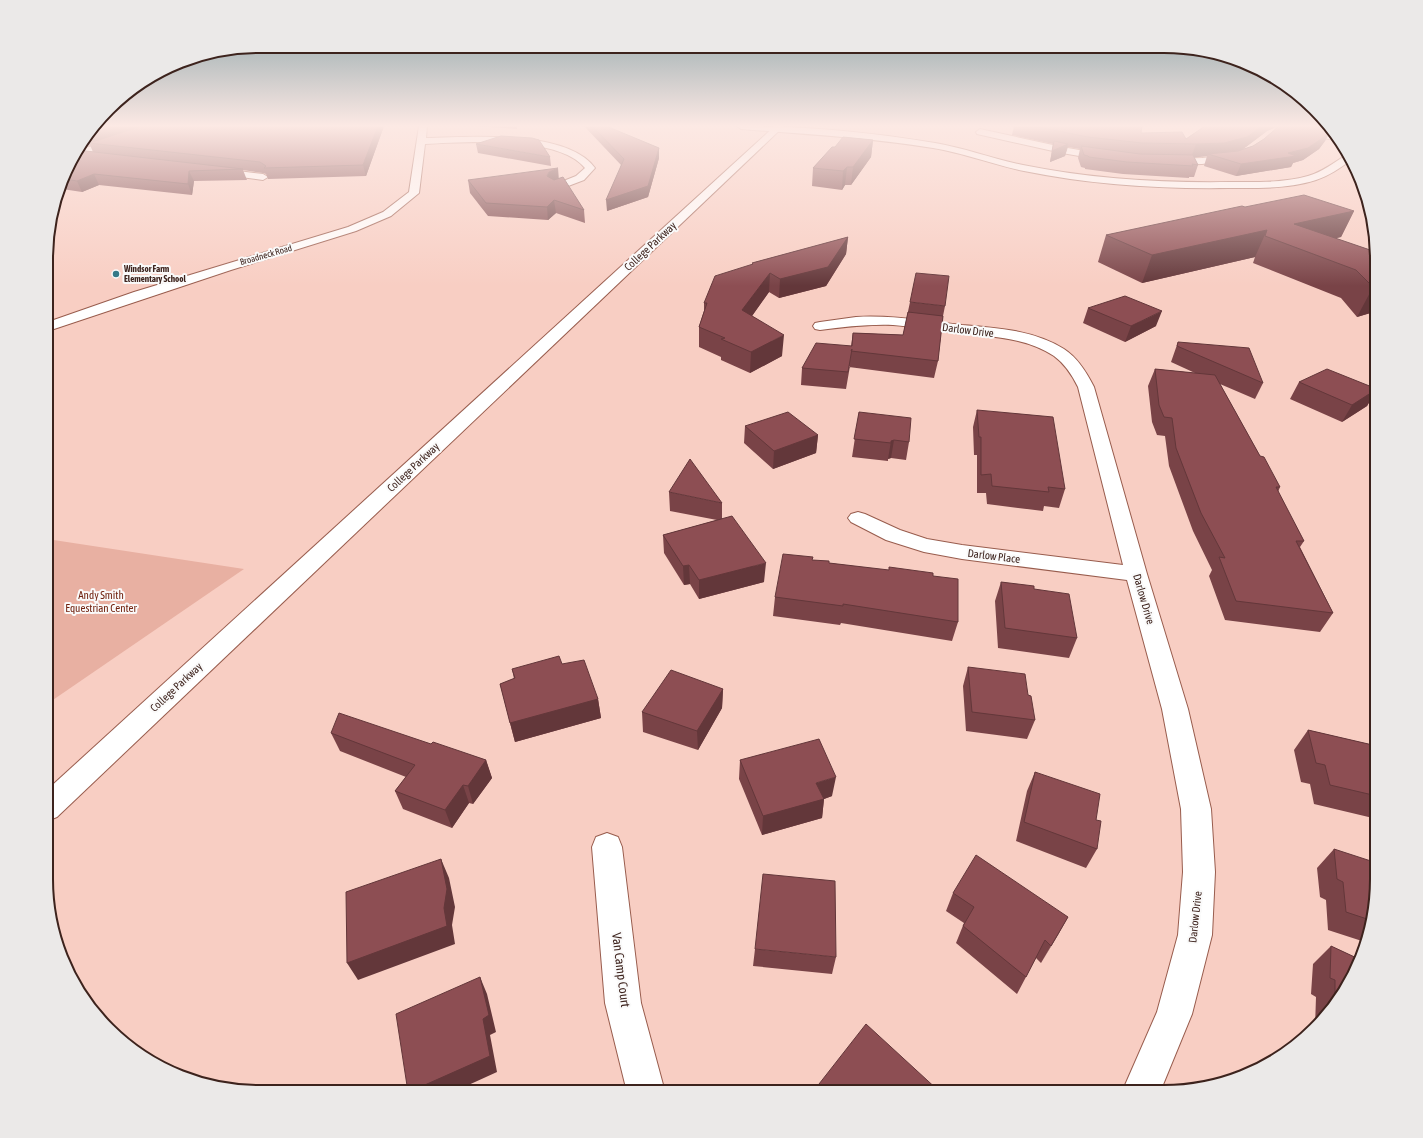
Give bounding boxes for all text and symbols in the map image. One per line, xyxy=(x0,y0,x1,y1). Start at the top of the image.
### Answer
street label: College Parkway xyxy=(622,219,679,273)
street label: Broadneck Road xyxy=(239,243,293,267)
place label: Windsor Farm Elementary School xyxy=(123,264,186,284)
marker: Windsor Farm Elementary School xyxy=(111,269,121,279)
street label: Darlow Drive xyxy=(942,321,994,339)
street label: College Parkway xyxy=(385,440,442,494)
street label: Darlow Place xyxy=(967,547,1021,565)
street label: Darlow Drive xyxy=(1131,572,1157,626)
park label: Andy Smith Equestrian Center xyxy=(65,589,138,614)
street label: College Parkway xyxy=(148,660,205,714)
street label: Darlow Drive xyxy=(1186,891,1204,943)
street label: Van Camp Court xyxy=(609,932,633,1008)

